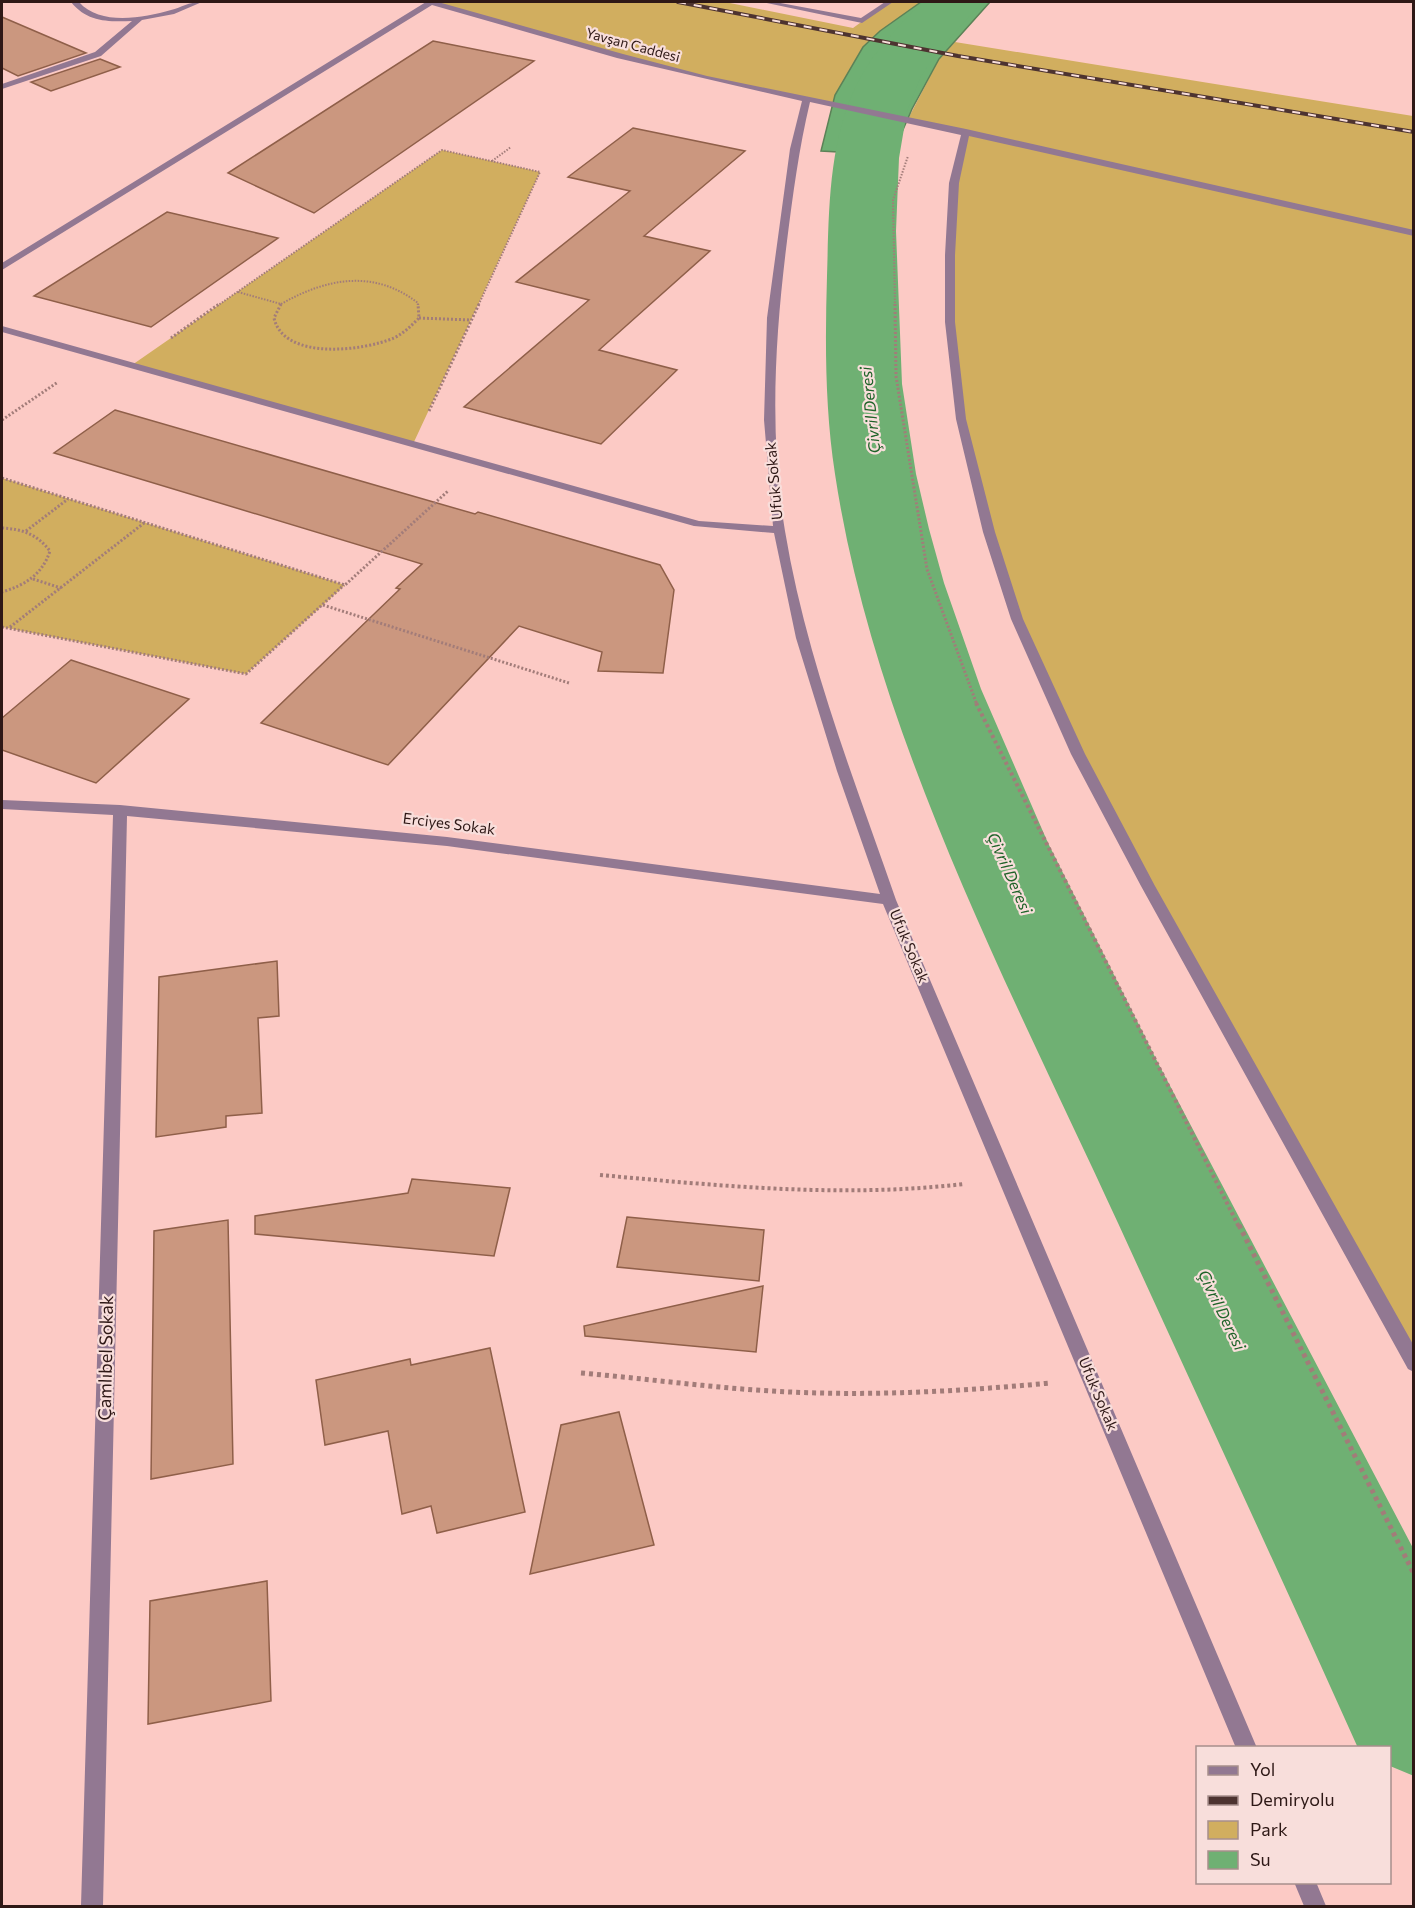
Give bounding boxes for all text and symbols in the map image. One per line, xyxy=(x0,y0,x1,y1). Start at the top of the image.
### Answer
street label: Yavşan Caddesi xyxy=(584,24,682,65)
water label: Çivril Deresi xyxy=(855,365,884,454)
street label: Ufuk Sokak xyxy=(761,441,785,521)
street label: Erciyes Sokak xyxy=(402,808,496,838)
water label: Çivril Deresi xyxy=(984,829,1037,917)
street label: Ufuk Sokak xyxy=(886,906,933,985)
water label: Çivril Deresi xyxy=(1195,1266,1250,1354)
street label: Çamlıbel Sokak xyxy=(93,1295,117,1421)
street label: Ufuk Sokak xyxy=(1075,1354,1122,1433)
legend xyxy=(1196,1746,1391,1884)
text: Yol xyxy=(1250,1758,1275,1780)
text: Demiryolu xyxy=(1250,1788,1335,1810)
text: Park xyxy=(1250,1818,1288,1840)
text: Su xyxy=(1250,1848,1271,1870)

